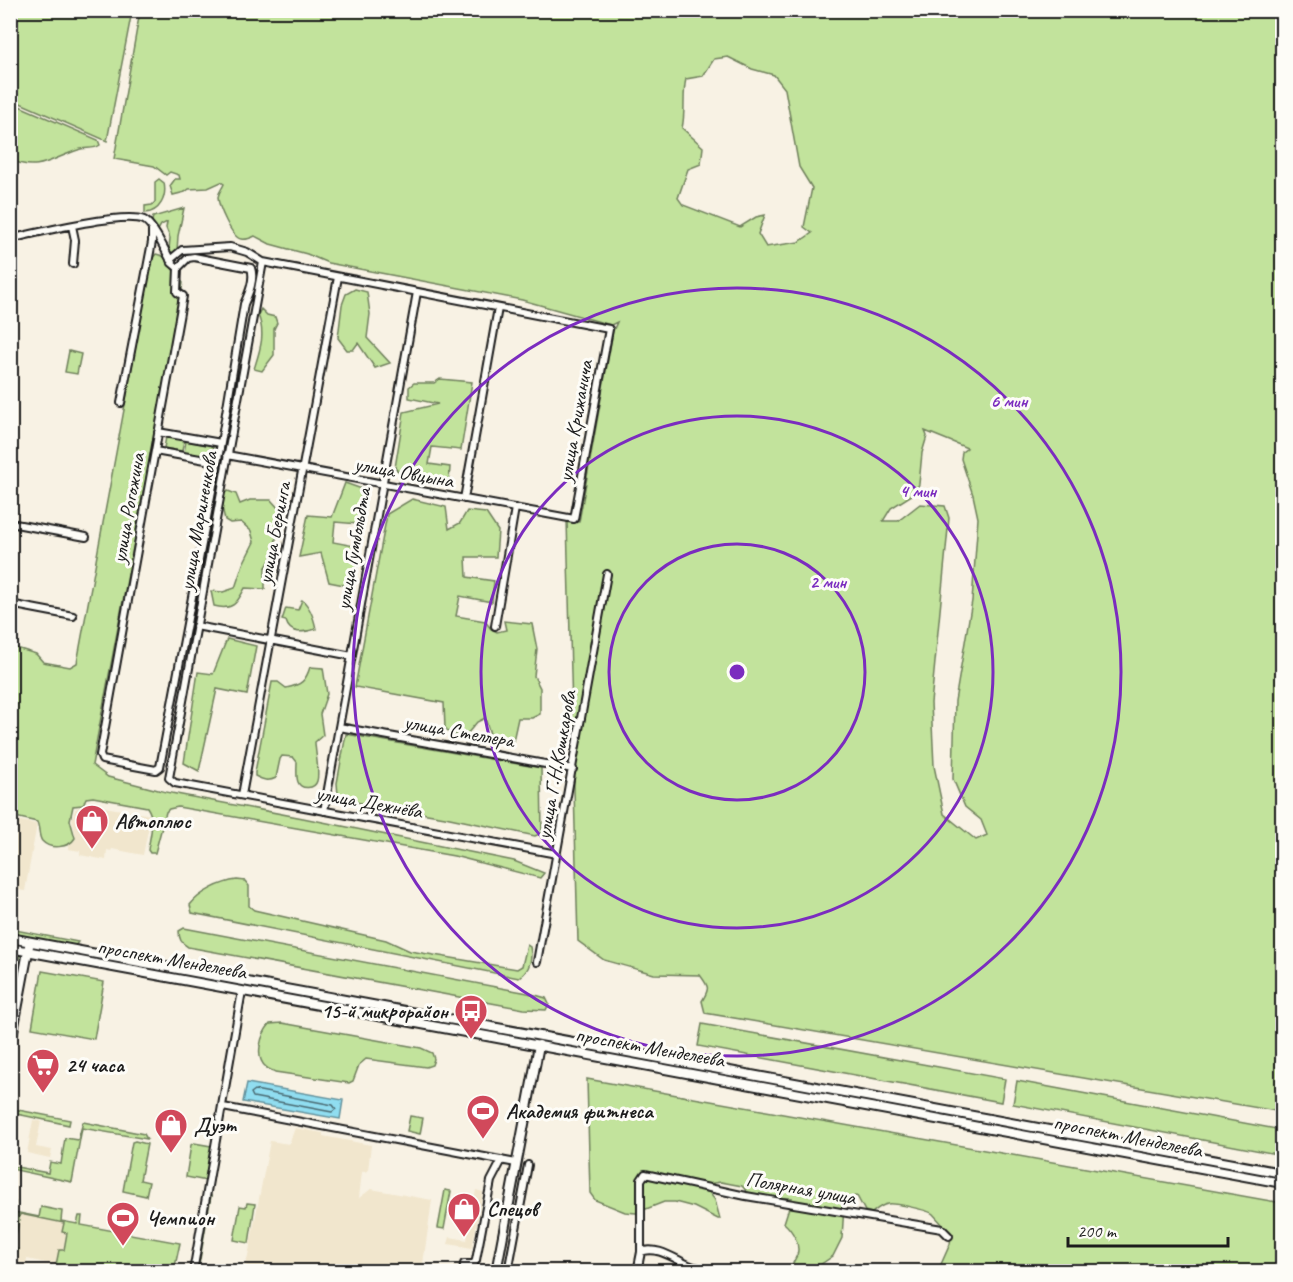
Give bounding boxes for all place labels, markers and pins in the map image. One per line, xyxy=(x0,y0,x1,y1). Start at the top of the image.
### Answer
centre of rings xyxy=(727,662,747,682)
shop icon: Автоплюс xyxy=(74,803,110,850)
place label: Автоплюс xyxy=(115,808,192,834)
bus stop icon: 15-й микрорайон xyxy=(453,993,489,1040)
place label: 15-й микрорайон xyxy=(321,998,450,1024)
supermarket icon: 24 часа xyxy=(25,1047,61,1094)
place label: 24 часа xyxy=(66,1052,126,1078)
sports icon: Академия фитнеса xyxy=(465,1093,501,1140)
place label: Академия фитнеса xyxy=(506,1098,654,1124)
shop icon: Дуэт xyxy=(153,1107,189,1154)
place label: Дуэт xyxy=(194,1112,237,1138)
shop icon: Спецов xyxy=(446,1191,482,1238)
place label: Спецов xyxy=(487,1196,541,1222)
sports icon: Чемпион xyxy=(105,1200,141,1247)
place label: Чемпион xyxy=(146,1205,216,1231)

